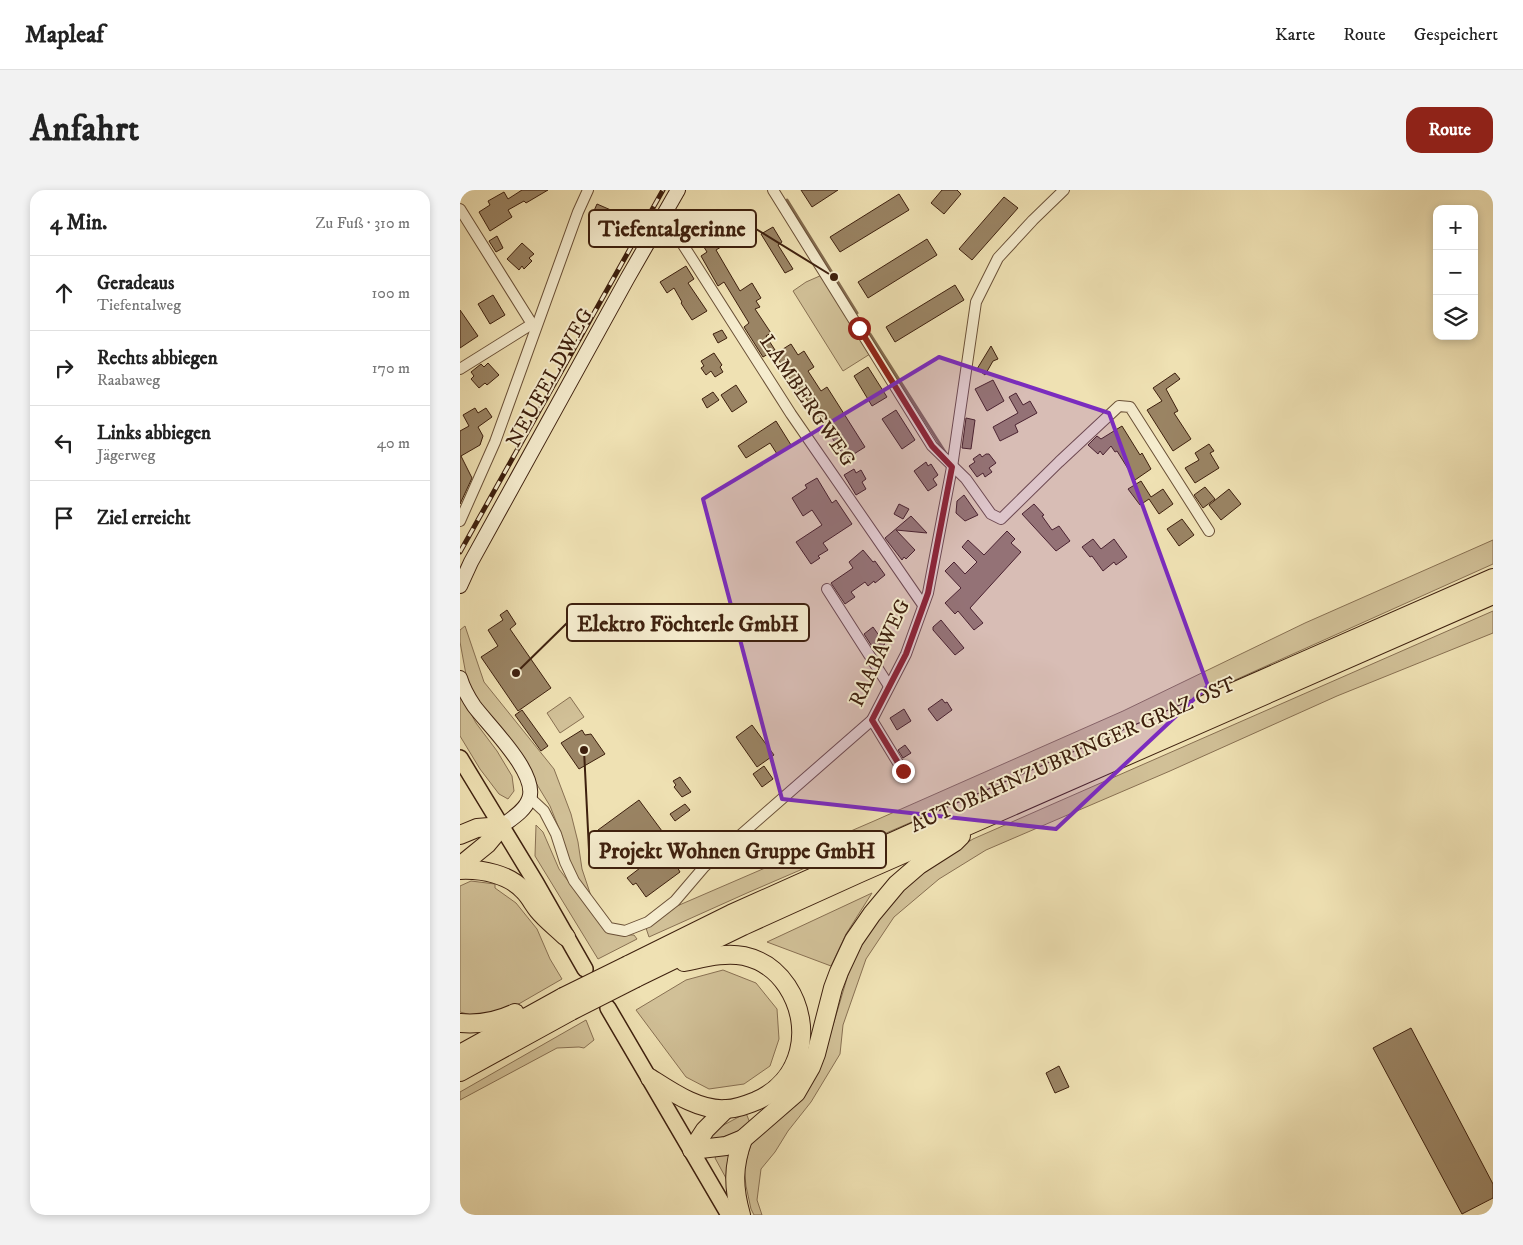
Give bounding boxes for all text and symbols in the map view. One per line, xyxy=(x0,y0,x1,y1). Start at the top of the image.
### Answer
text: Mapleaf xyxy=(25,20,104,50)
text: Karte xyxy=(1275,24,1315,46)
text: Route xyxy=(1343,24,1386,46)
text: Gespeichert xyxy=(1414,24,1498,46)
button: Route xyxy=(1406,107,1493,153)
text: Anfahrt xyxy=(30,108,139,152)
map controls xyxy=(1433,205,1478,340)
button: + xyxy=(1433,205,1478,250)
text: 4 Min. xyxy=(50,210,107,236)
callout: Tiefentalgerinne xyxy=(589,210,756,247)
text: Zu Fuß · 310 m xyxy=(315,213,410,233)
text: Tiefentalgerinne xyxy=(597,216,746,243)
button: − xyxy=(1433,250,1478,295)
text: Geradeaus xyxy=(97,272,174,295)
icon: ahead xyxy=(50,279,78,307)
text: 100 m xyxy=(372,283,410,303)
text: Tiefentalweg xyxy=(97,295,181,315)
button: layers xyxy=(1433,295,1478,340)
street label: NEUFELDWEG xyxy=(501,303,599,452)
route start xyxy=(848,317,871,340)
street label: LAMBERGWEG xyxy=(753,330,861,472)
text: Rechts abbiegen xyxy=(97,347,218,370)
icon: right xyxy=(50,354,78,382)
text: 170 m xyxy=(372,358,410,378)
text: Raabaweg xyxy=(97,370,160,390)
text: Links abbiegen xyxy=(97,422,211,445)
icon: left xyxy=(50,429,78,457)
text: 40 m xyxy=(377,433,410,453)
text: Jägerweg xyxy=(97,445,155,465)
icon: arrive xyxy=(50,504,78,532)
text: Ziel erreicht xyxy=(97,507,191,530)
street label: RAABAWEG xyxy=(844,595,916,711)
callout: Elektro Föchterle GmbH xyxy=(567,604,809,641)
text: Elektro Föchterle GmbH xyxy=(577,611,799,638)
street label: AUTOBAHNZUBRINGER GRAZ OST xyxy=(906,671,1240,839)
route end xyxy=(892,760,915,783)
callout: Projekt Wohnen Gruppe GmbH xyxy=(589,831,886,868)
text: Projekt Wohnen Gruppe GmbH xyxy=(598,838,876,866)

